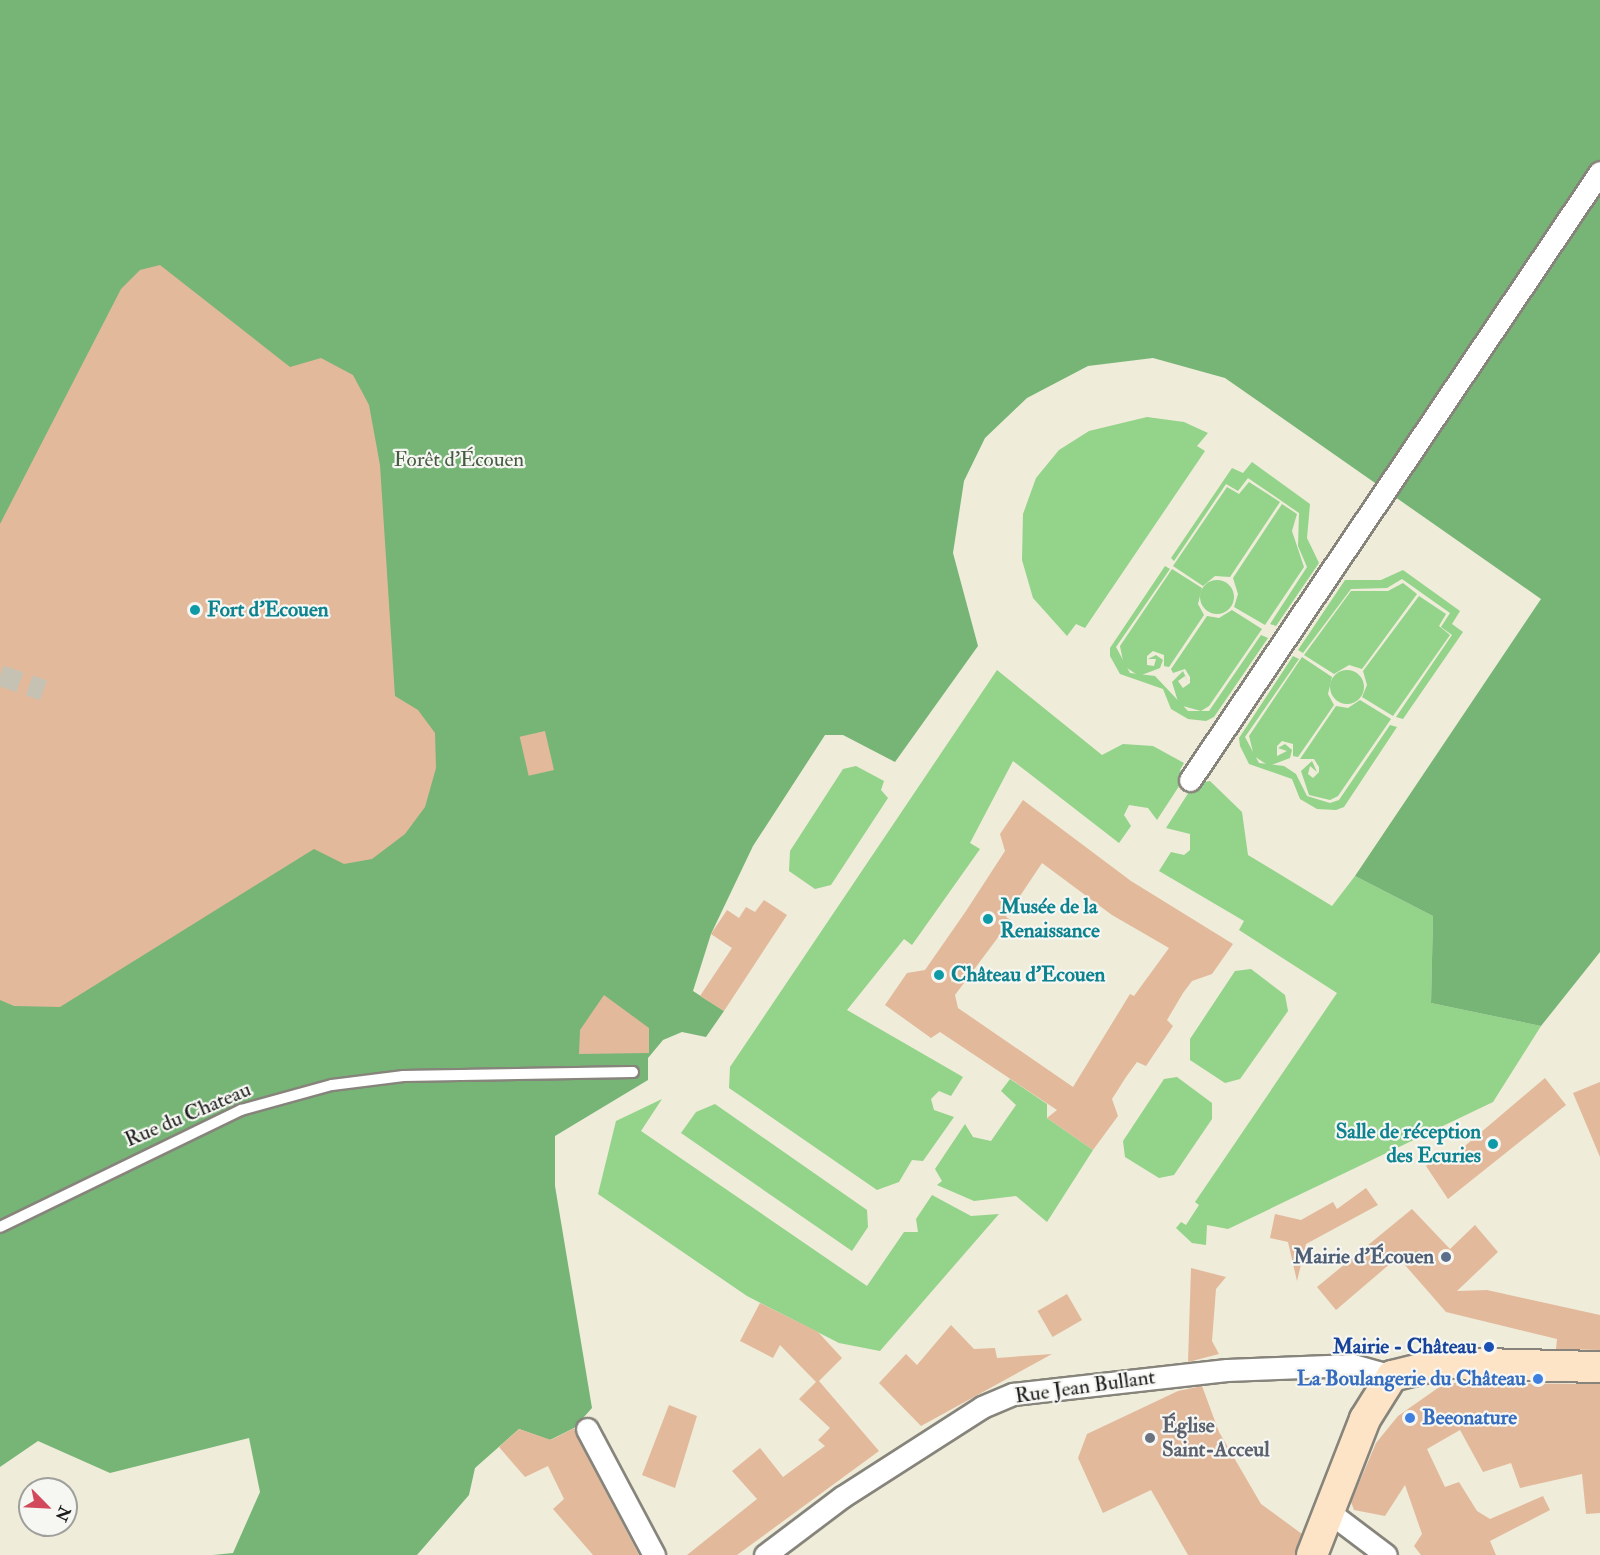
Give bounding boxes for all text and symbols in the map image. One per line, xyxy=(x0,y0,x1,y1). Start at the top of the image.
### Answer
park label: Forêt d'Écouen xyxy=(394,447,524,473)
place label: Fort d'Ecouen xyxy=(207,597,329,623)
marker: Fort d'Ecouen xyxy=(188,603,202,617)
place label: Musée de la Renaissance xyxy=(1000,894,1100,944)
marker: Musée de la Renaissance xyxy=(981,912,995,926)
place label: Château d'Ecouen xyxy=(951,962,1105,988)
marker: Château d'Ecouen xyxy=(932,968,946,982)
street label: Rue du Chateau xyxy=(121,1077,255,1153)
place label: Salle de réception des Ecuries xyxy=(1336,1119,1481,1169)
marker: Salle de réception des Ecuries xyxy=(1486,1137,1500,1151)
place label: Mairie d'Écouen xyxy=(1293,1244,1434,1270)
marker: Mairie d'Écouen xyxy=(1439,1250,1453,1264)
place label: Mairie - Château xyxy=(1333,1334,1477,1360)
marker: Mairie - Château xyxy=(1482,1340,1496,1354)
street label: Rue Jean Bullant xyxy=(1013,1365,1157,1409)
place label: La Boulangerie du Château xyxy=(1297,1366,1526,1392)
marker: La Boulangerie du Château xyxy=(1531,1372,1545,1386)
place label: Beeonature xyxy=(1422,1405,1517,1431)
marker: Beeonature xyxy=(1403,1411,1417,1425)
place label: Église Saint-Acceul xyxy=(1162,1413,1270,1463)
marker: Église Saint-Acceul xyxy=(1143,1431,1157,1445)
north arrow xyxy=(18,1477,78,1537)
text: N xyxy=(51,1503,75,1524)

